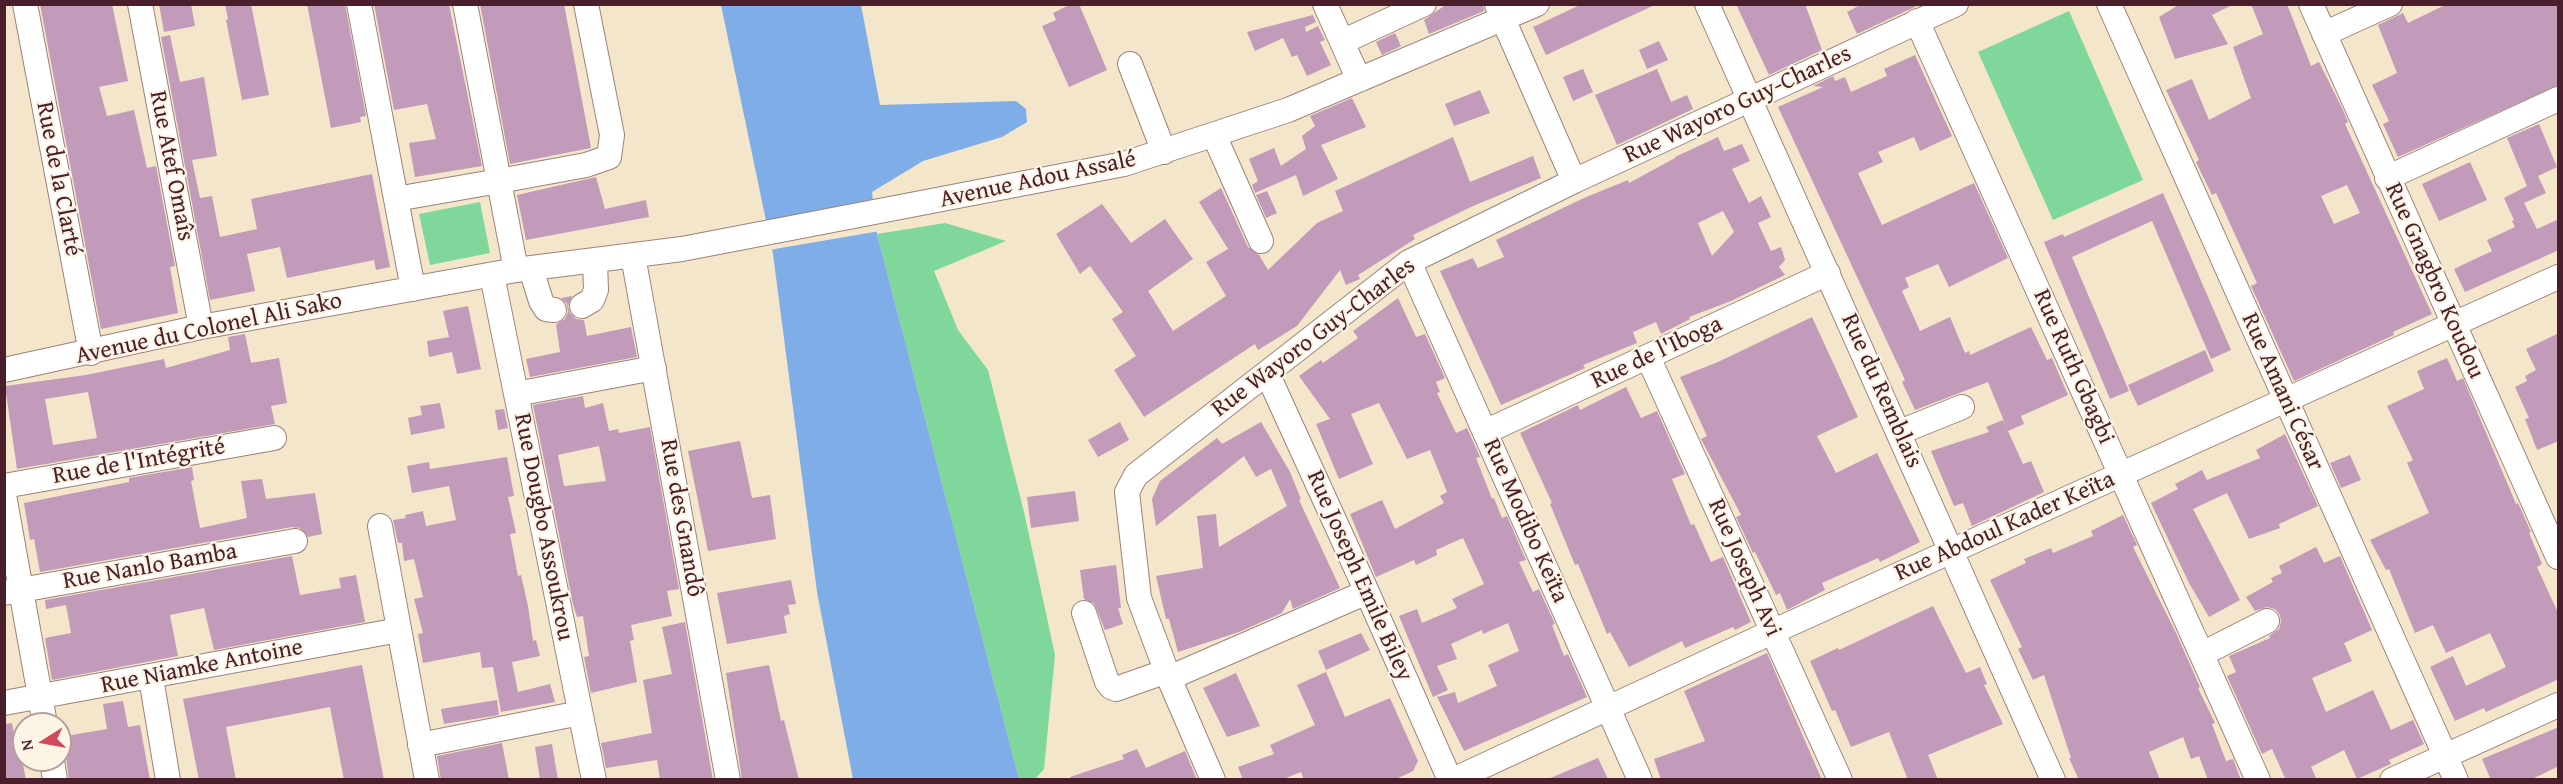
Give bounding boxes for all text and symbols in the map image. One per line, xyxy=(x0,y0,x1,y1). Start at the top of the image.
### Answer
street label: Rue Wayoro Guy-Charles xyxy=(1620,40,1856,170)
street label: Rue Atef Omaîs xyxy=(142,88,200,244)
street label: Rue de la Clarté xyxy=(29,99,87,259)
street label: Avenue Adou Assalé xyxy=(937,145,1139,215)
street label: Rue Gnagbro Koudou xyxy=(2378,179,2490,383)
street label: Rue Wayoro Guy-Charles xyxy=(1206,252,1422,424)
street label: Rue Ruth Gbagbi xyxy=(2026,285,2120,449)
street label: Avenue du Colonel Ali Sako xyxy=(73,287,345,371)
street label: Rue du Remblais xyxy=(1834,309,1928,473)
street label: Rue Amani César xyxy=(2234,309,2330,475)
street label: Rue de l'Iboga xyxy=(1587,310,1727,396)
street label: Rue Dougbo Assoukrou xyxy=(507,411,579,643)
street label: Rue de l'Intégrité xyxy=(51,433,227,491)
street label: Rue Modibo Keïta xyxy=(1476,434,1574,608)
street label: Rue des Gnandô xyxy=(653,437,709,599)
street label: Rue Joseph Emile Biley xyxy=(1300,466,1418,686)
street label: Rue Abdoul Kader Keïta xyxy=(1891,466,2119,588)
street label: Rue Joseph Avi xyxy=(1701,495,1787,641)
street label: Rue Nanlo Bamba xyxy=(61,537,239,597)
street label: Rue Niamke Antoine xyxy=(99,633,305,701)
north arrow xyxy=(12,712,72,772)
text: N xyxy=(13,738,39,753)

